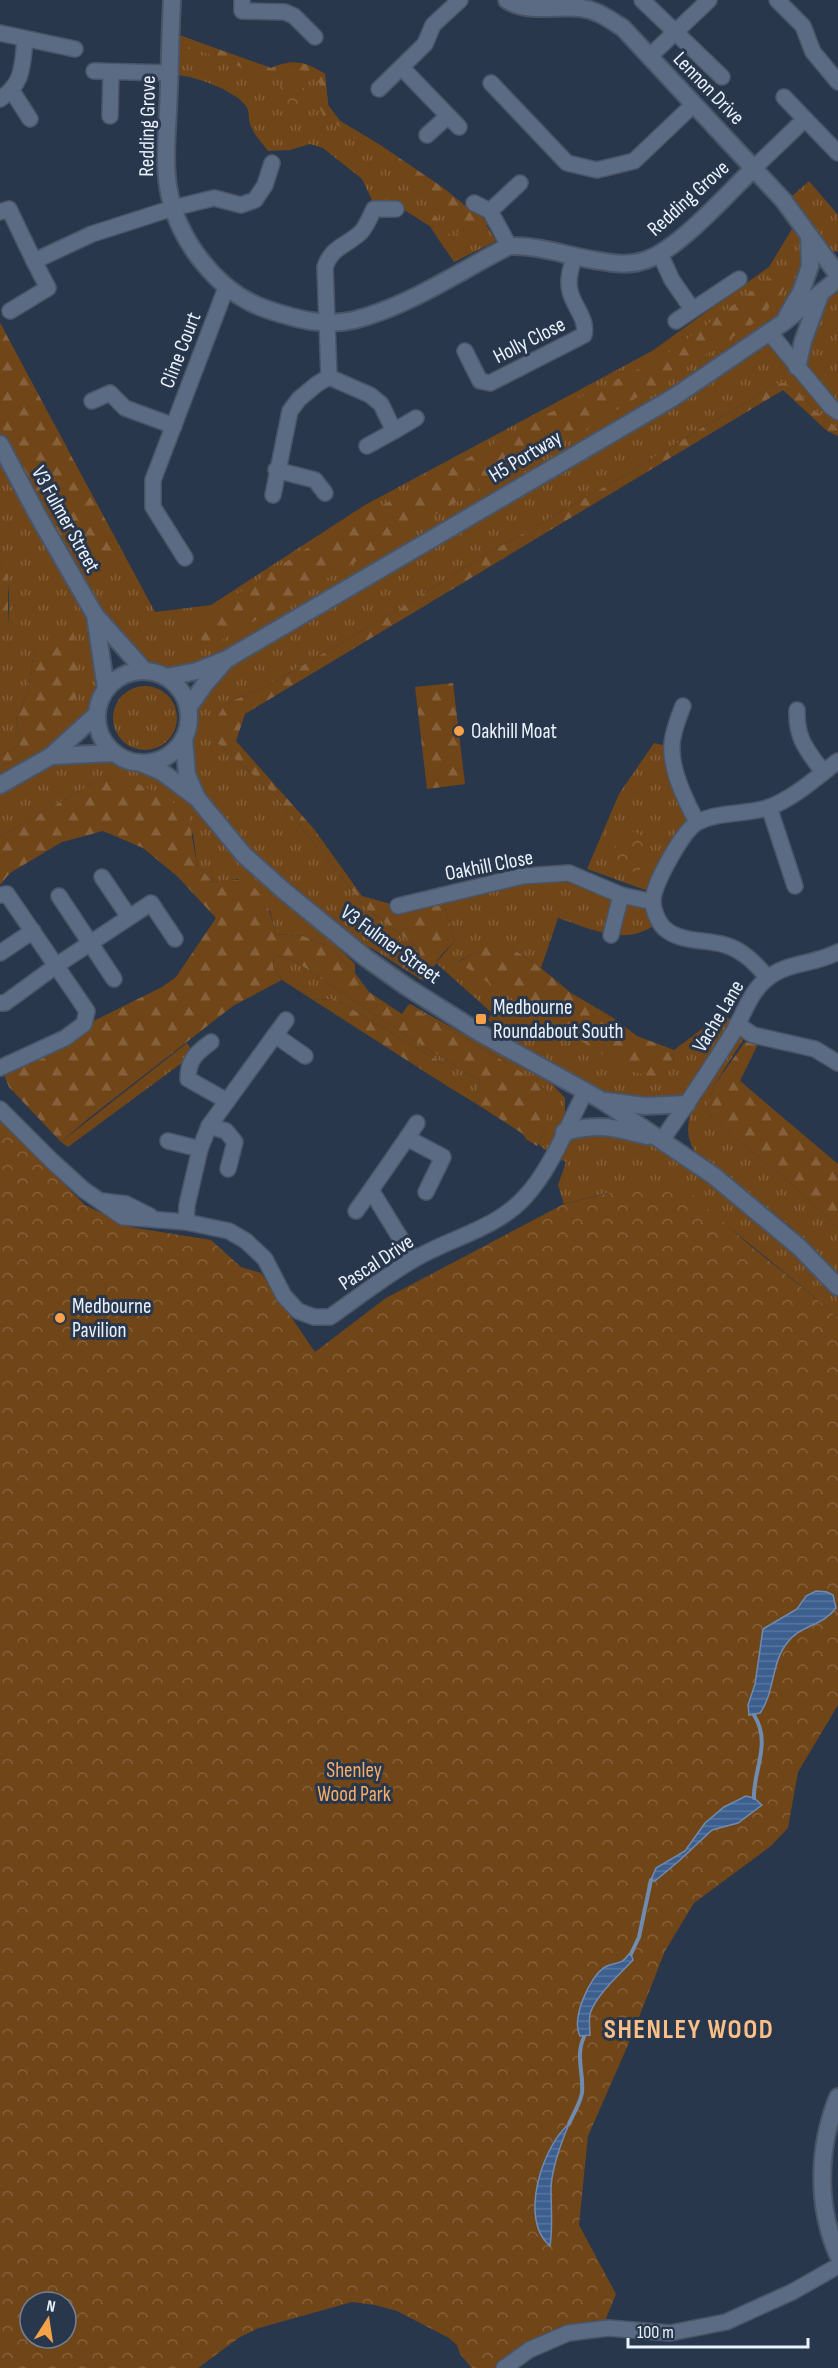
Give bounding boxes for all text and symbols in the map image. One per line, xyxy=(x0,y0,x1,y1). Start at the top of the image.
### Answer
street label: Lennon Drive xyxy=(668,47,749,130)
street label: Redding Grove xyxy=(134,75,161,177)
street label: Redding Grove xyxy=(642,155,734,242)
street label: Cline Court xyxy=(155,309,206,392)
street label: Holly Close xyxy=(489,312,569,369)
street label: H5 Portway xyxy=(484,425,566,488)
street label: V3 Fulmer Street xyxy=(26,462,105,577)
place label: Oakhill Moat xyxy=(471,719,557,744)
marker: Oakhill Moat xyxy=(452,724,466,738)
street label: Oakhill Close xyxy=(443,845,535,886)
street label: V3 Fulmer Street xyxy=(336,900,446,989)
street label: Vache Lane xyxy=(687,976,750,1057)
place label: Medbourne Roundabout South xyxy=(493,995,624,1044)
marker: Medbourne Roundabout South xyxy=(474,1012,488,1026)
street label: Pascal Drive xyxy=(334,1229,418,1296)
place label: Medbourne Pavilion xyxy=(72,1294,151,1343)
marker: Medbourne Pavilion xyxy=(53,1311,67,1325)
park label: Shenley Wood Park xyxy=(317,1758,391,1807)
district label: SHENLEY WOOD xyxy=(604,2014,774,2046)
north arrow xyxy=(18,2290,78,2350)
text: N xyxy=(45,2297,57,2317)
scale bar xyxy=(628,2311,808,2349)
text: 100 m xyxy=(637,2322,674,2343)

